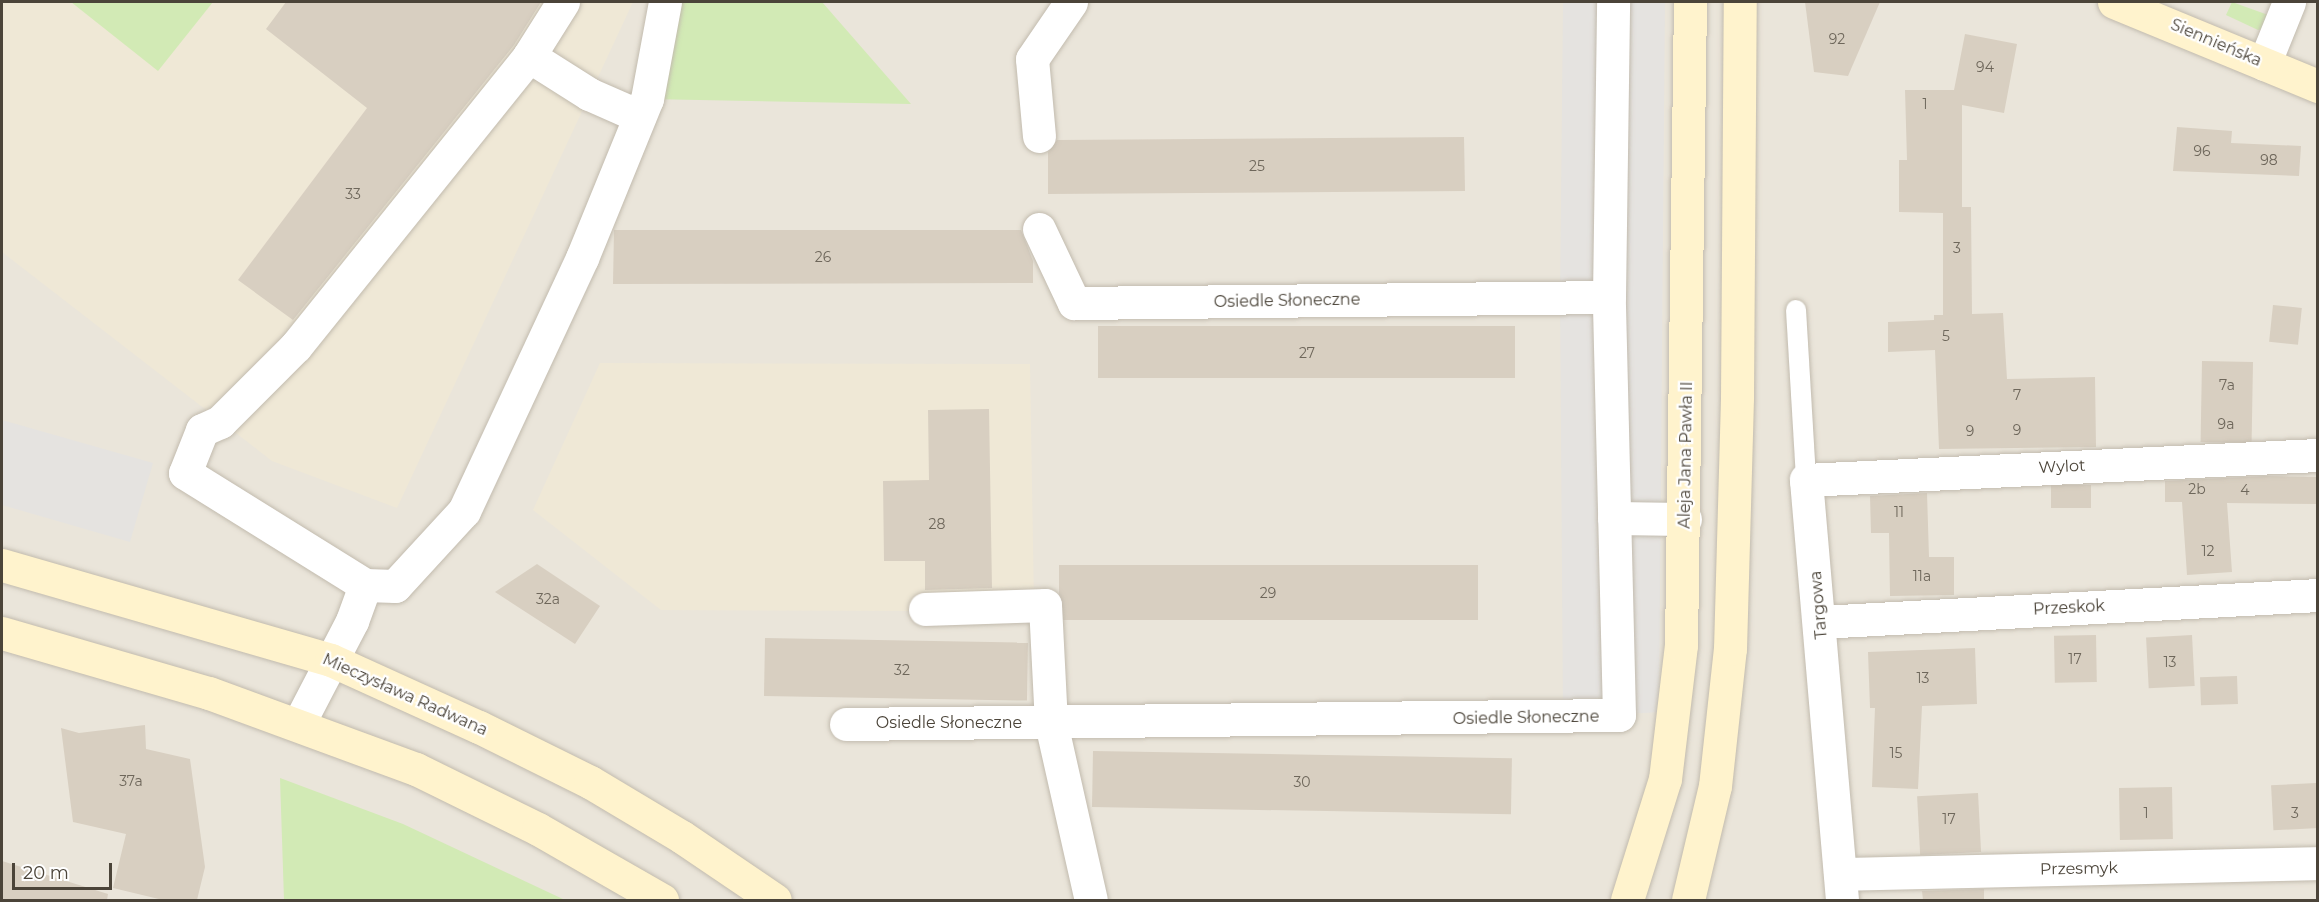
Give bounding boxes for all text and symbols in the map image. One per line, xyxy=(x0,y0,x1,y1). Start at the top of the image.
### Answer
street label: Siennieńska xyxy=(2168,15,2264,71)
house number: 92 xyxy=(1829,31,1845,47)
house number: 94 xyxy=(1976,59,1994,75)
house number: 1 xyxy=(1922,96,1928,112)
house number: 96 xyxy=(2193,143,2211,159)
house number: 98 xyxy=(2260,152,2278,168)
house number: 25 xyxy=(1249,158,1265,174)
house number: 33 xyxy=(345,186,361,202)
house number: 3 xyxy=(1953,240,1961,256)
house number: 26 xyxy=(815,249,831,265)
street label: Osiedle Słoneczne xyxy=(1214,290,1360,312)
house number: 5 xyxy=(1942,328,1950,344)
house number: 27 xyxy=(1299,345,1315,361)
house number: 7a xyxy=(2219,377,2235,393)
street label: Aleja Jana Pawła II xyxy=(1675,381,1697,529)
house number: 7 xyxy=(2013,387,2021,403)
house number: 9a xyxy=(2218,416,2234,432)
house number: 9 xyxy=(2013,422,2021,438)
house number: 9 xyxy=(1966,423,1974,439)
street label: Wylot xyxy=(2038,456,2086,478)
house number: 2b xyxy=(2188,481,2206,497)
house number: 4 xyxy=(2240,482,2250,498)
house number: 11 xyxy=(1894,504,1904,520)
house number: 28 xyxy=(929,516,945,532)
house number: 12 xyxy=(2201,543,2215,559)
house number: 11a xyxy=(1913,568,1931,584)
street label: Targowa xyxy=(1806,570,1832,640)
house number: 29 xyxy=(1260,585,1276,601)
house number: 32a xyxy=(536,591,560,607)
street label: Przeskok xyxy=(2033,597,2105,619)
street label: Mieczysława Radwana xyxy=(319,650,491,740)
house number: 17 xyxy=(2068,651,2082,667)
house number: 13 xyxy=(2164,654,2176,670)
house number: 32 xyxy=(894,662,910,678)
house number: 13 xyxy=(1917,670,1929,686)
street label: Osiedle Słoneczne xyxy=(1453,707,1599,729)
street label: Osiedle Słoneczne xyxy=(876,713,1022,733)
house number: 15 xyxy=(1890,745,1902,761)
house number: 37a xyxy=(119,773,143,789)
house number: 30 xyxy=(1293,774,1311,790)
house number: 1 xyxy=(2143,805,2149,821)
house number: 3 xyxy=(2291,805,2299,821)
house number: 17 xyxy=(1942,811,1956,827)
scale bar xyxy=(15,851,116,889)
street label: Przesmyk xyxy=(2040,859,2118,879)
text: 20 m xyxy=(23,862,69,884)

